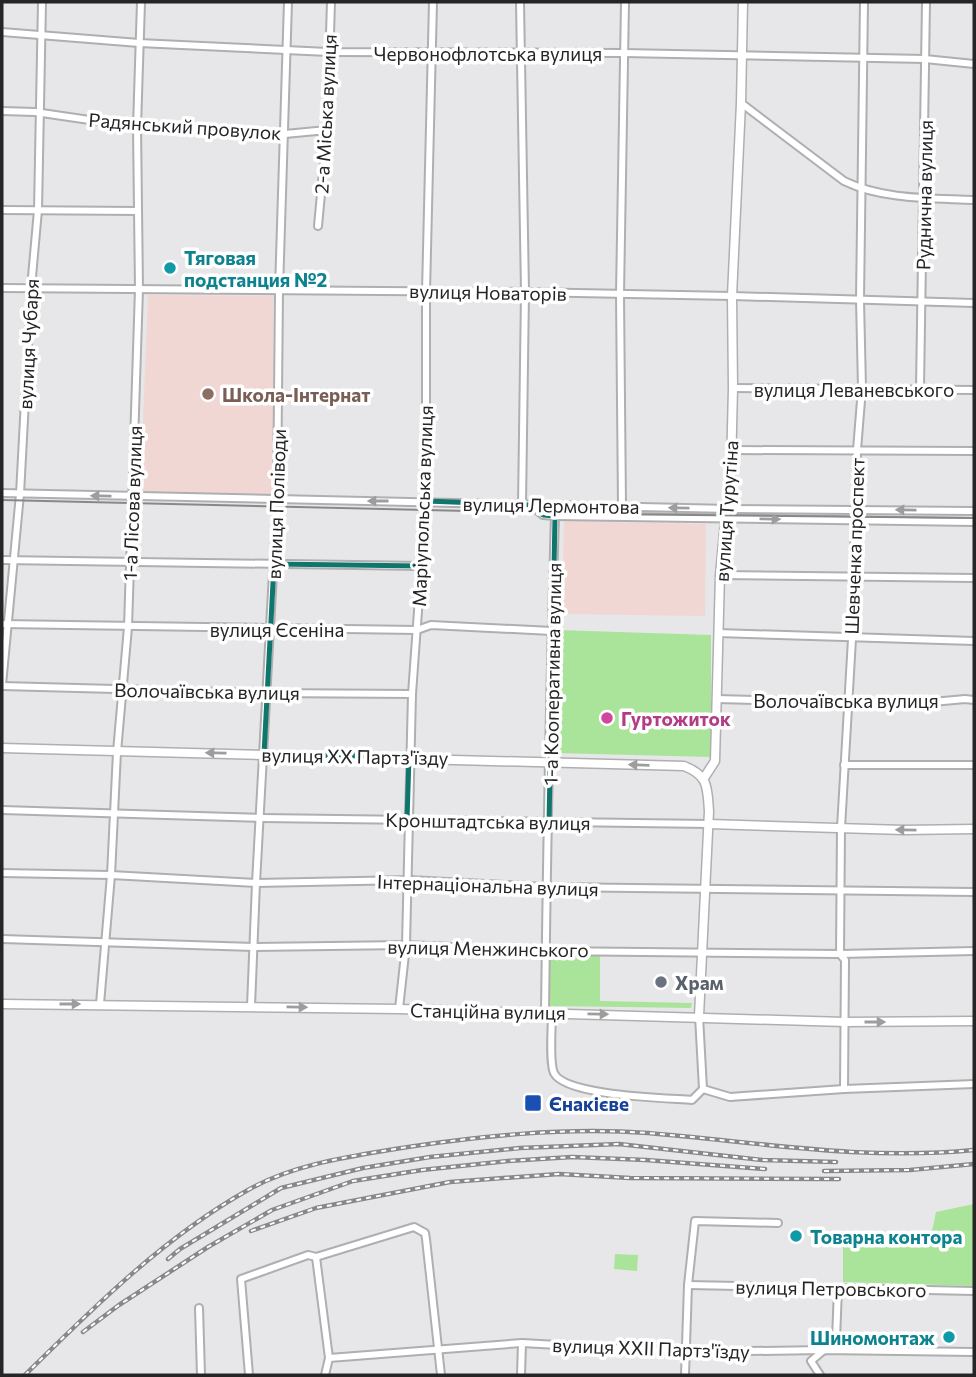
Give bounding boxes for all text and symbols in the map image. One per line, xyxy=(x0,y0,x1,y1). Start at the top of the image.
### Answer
street label: 2-а Міська вулиця xyxy=(309,33,341,195)
street label: Червонофлотська вулиця xyxy=(374,42,602,65)
street label: Радянський провулок xyxy=(88,108,282,144)
street label: Руднична вулиця xyxy=(911,120,937,270)
place label: Тяговая подстанция №2 xyxy=(184,246,327,291)
marker: Тяговая подстанция №2 xyxy=(162,260,178,276)
street label: вулиця Чубаря xyxy=(13,278,43,410)
street label: вулиця Новаторів xyxy=(409,279,567,305)
street label: вулиця Леваневського xyxy=(754,378,954,401)
place label: Школа-Інтернат xyxy=(222,383,370,406)
marker: Школа-Інтернат xyxy=(200,386,216,402)
street label: Маріупольська вулиця xyxy=(407,405,437,607)
street label: 1-а Лісова вулиця xyxy=(118,425,146,581)
street label: вулиця Поліводи xyxy=(262,428,290,580)
street label: вулиця Турутіна xyxy=(710,439,742,583)
street label: Шевченка проспект xyxy=(839,457,869,635)
one-way arrow xyxy=(90,490,112,501)
street label: вулиця Лермонтова xyxy=(462,492,640,518)
one-way arrow xyxy=(366,495,388,507)
one-way arrow xyxy=(667,502,689,514)
one-way arrow xyxy=(895,505,917,516)
one-way arrow xyxy=(760,513,782,525)
street label: 1-а Кооперативна вулиця xyxy=(539,563,565,785)
street label: вулиця Єсеніна xyxy=(210,618,344,641)
street label: Волочаївська вулиця xyxy=(114,678,300,704)
street label: Волочаївська вулиця xyxy=(753,689,939,712)
place label: Гуртожиток xyxy=(621,707,731,730)
marker: Гуртожиток xyxy=(599,710,615,726)
street label: вулиця XX Партз'їзду xyxy=(261,743,449,769)
one-way arrow xyxy=(205,748,227,759)
one-way arrow xyxy=(628,759,650,770)
street label: Кронштадтська вулиця xyxy=(385,808,591,834)
one-way arrow xyxy=(895,824,917,835)
street label: Інтернаціональна вулиця xyxy=(377,870,599,900)
street label: вулиця Менжинського xyxy=(387,935,589,961)
place label: Храм xyxy=(675,971,724,994)
marker: Храм xyxy=(653,974,669,990)
one-way arrow xyxy=(59,998,81,1010)
street label: Станційна вулиця xyxy=(410,998,566,1024)
one-way arrow xyxy=(287,1002,309,1013)
one-way arrow xyxy=(588,1008,610,1020)
one-way arrow xyxy=(864,1016,886,1028)
place label: Єнакієве xyxy=(549,1092,629,1115)
marker: Єнакієве xyxy=(523,1093,543,1113)
place label: Товарна контора xyxy=(810,1225,963,1248)
marker: Товарна контора xyxy=(788,1228,804,1244)
street label: вулиця Петровського xyxy=(735,1275,927,1301)
place label: Шиномонтаж xyxy=(810,1326,935,1349)
marker: Шиномонтаж xyxy=(941,1329,957,1345)
street label: вулиця XXII Партз'їзду xyxy=(552,1333,750,1363)

